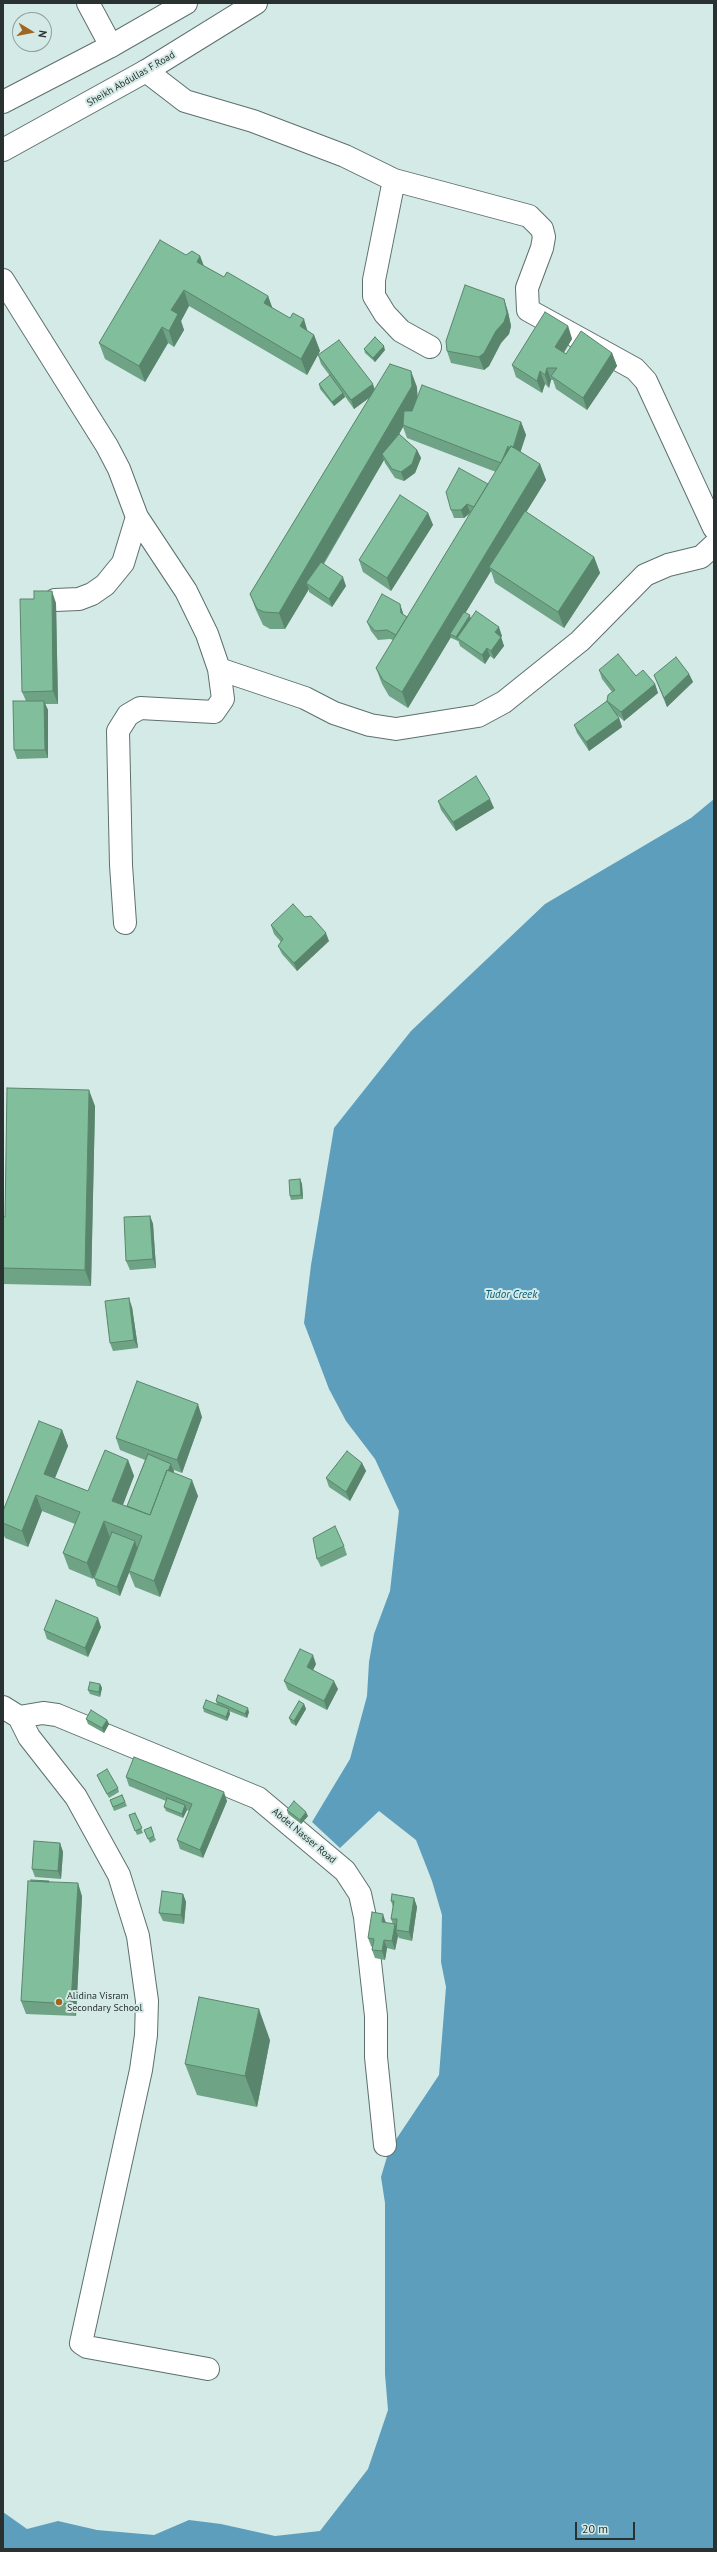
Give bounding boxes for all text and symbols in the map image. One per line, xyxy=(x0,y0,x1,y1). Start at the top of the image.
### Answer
north arrow xyxy=(12,12,52,52)
text: N xyxy=(35,29,50,39)
street label: Sheikh Abdullas F.Road xyxy=(85,49,177,109)
water label: Tudor Creek xyxy=(485,1288,537,1302)
street label: Abdel Nasser Road xyxy=(270,1806,338,1866)
place label: Alidina Visram Secondary School xyxy=(67,1990,142,2014)
marker: Alidina Visram Secondary School xyxy=(54,1997,64,2007)
scale bar xyxy=(577,2514,637,2540)
text: 20 m xyxy=(582,2521,608,2536)

